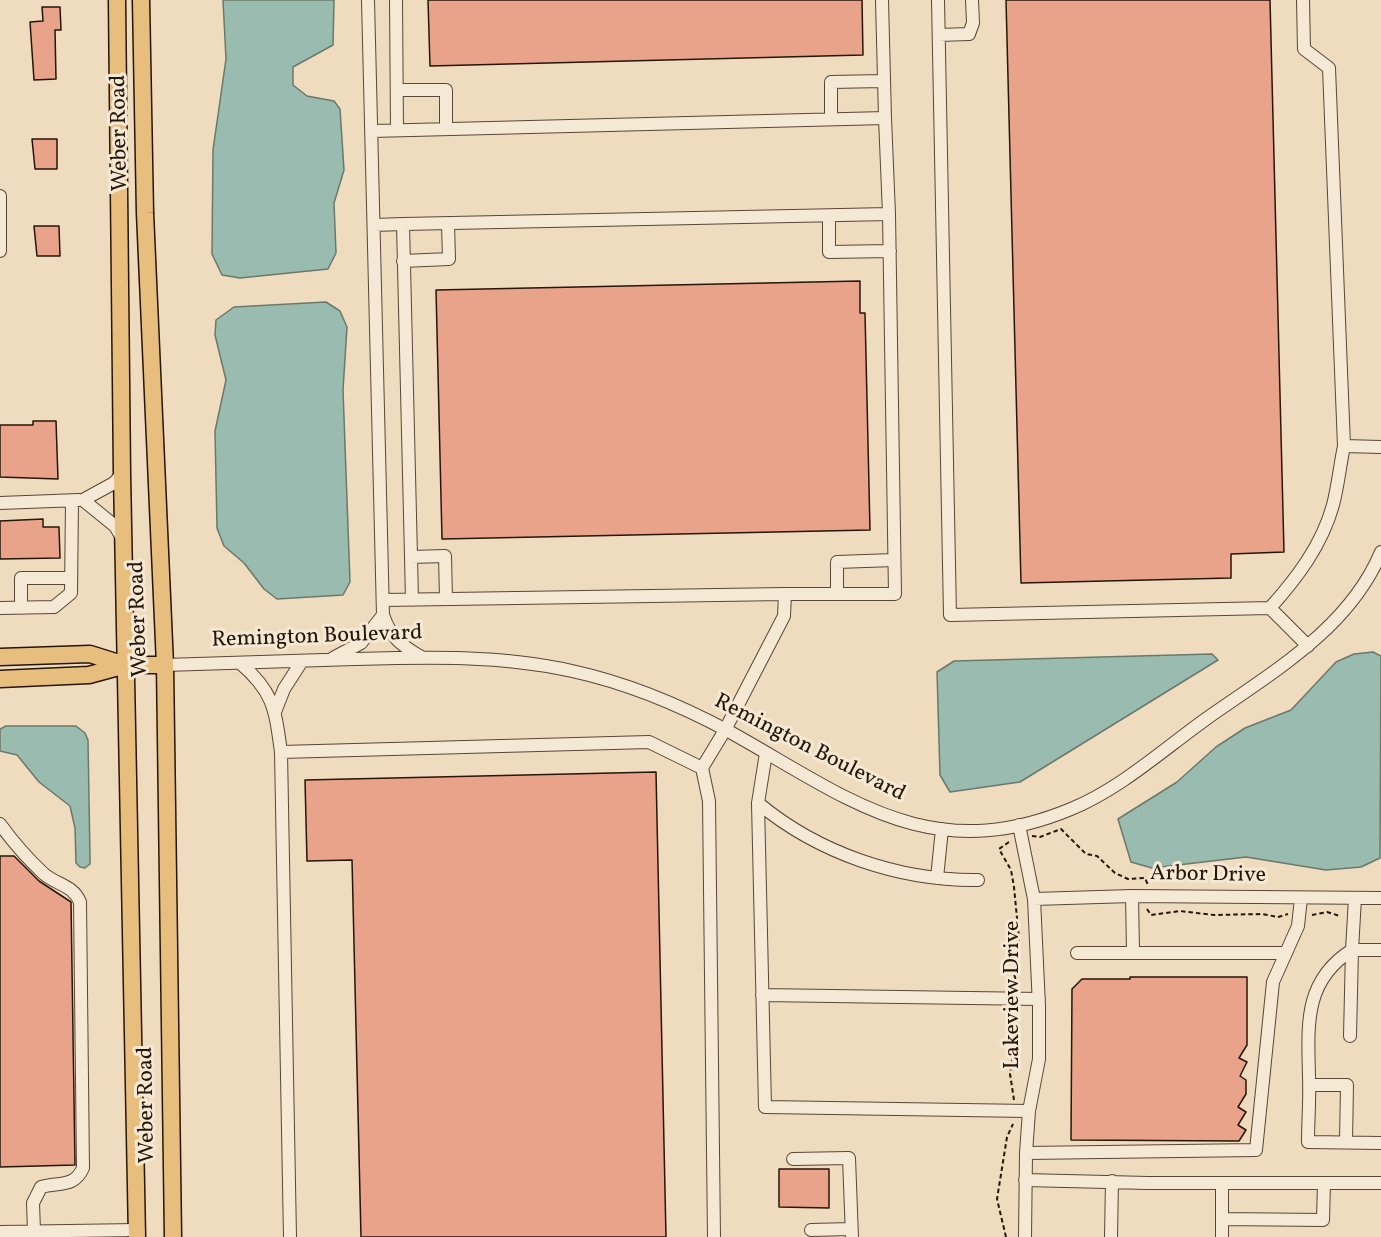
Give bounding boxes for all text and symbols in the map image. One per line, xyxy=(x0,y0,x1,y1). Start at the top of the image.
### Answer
street label: Weber Road xyxy=(107,75,135,191)
street label: Weber Road xyxy=(125,560,155,678)
street label: Remington Boulevard xyxy=(211,621,423,655)
street label: Remington Boulevard xyxy=(709,689,909,809)
street label: Arbor Drive xyxy=(1150,862,1266,890)
street label: Lakeview Drive xyxy=(1001,921,1027,1069)
street label: Weber Road xyxy=(134,1047,162,1163)

